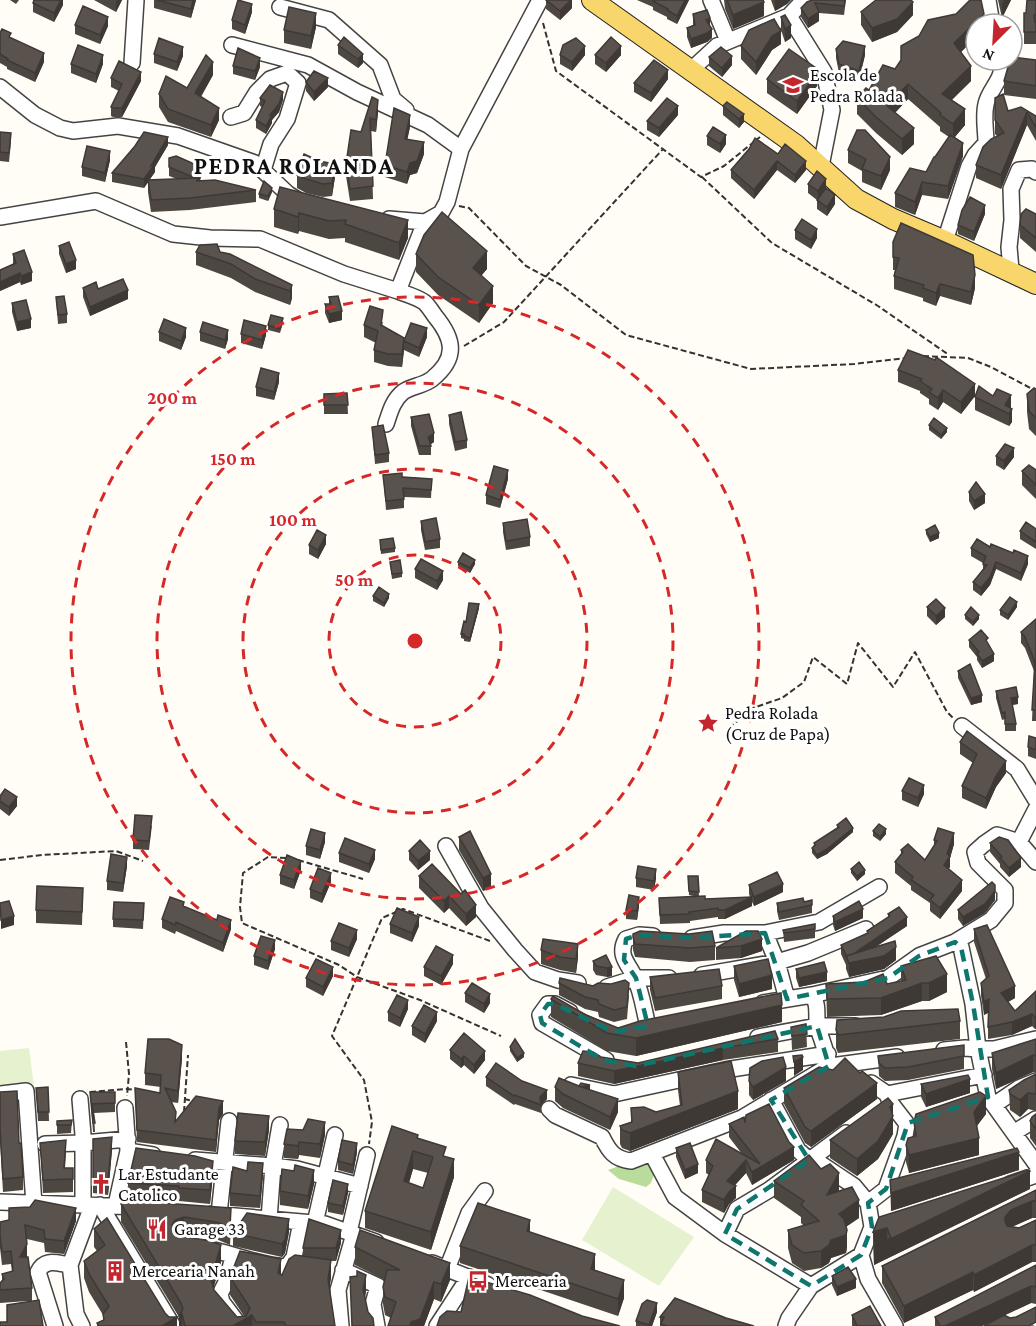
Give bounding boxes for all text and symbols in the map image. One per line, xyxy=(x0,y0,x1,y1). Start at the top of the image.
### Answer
north arrow xyxy=(964,12,1024,72)
text: N xyxy=(980,45,997,65)
place label: Escola de Pedra Rolada xyxy=(810,65,903,106)
school or university icon: Escola de Pedra Rolada xyxy=(781,73,805,97)
district label: PEDRA ROLANDA xyxy=(194,152,394,179)
text: 200 m xyxy=(147,388,198,408)
text: 150 m xyxy=(210,449,256,469)
text: 100 m xyxy=(269,510,317,530)
text: 50 m xyxy=(335,570,374,590)
centre of rings xyxy=(405,631,425,651)
place label: Pedra Rolada (Cruz de Papa) xyxy=(725,703,831,745)
place icon: Pedra Rolada (Cruz de Papa) xyxy=(696,711,720,735)
place label: Lar Estudante Catolico xyxy=(118,1164,219,1205)
church icon: Lar Estudante Catolico xyxy=(89,1172,113,1196)
restaurant icon: Garage 33 xyxy=(145,1217,169,1241)
place label: Garage 33 xyxy=(174,1219,245,1239)
building icon: Mercearia Nanah xyxy=(103,1259,127,1283)
place label: Mercearia Nanah xyxy=(132,1261,255,1281)
bus stop icon: Mercearia xyxy=(466,1269,490,1293)
place label: Mercearia xyxy=(495,1271,567,1291)

